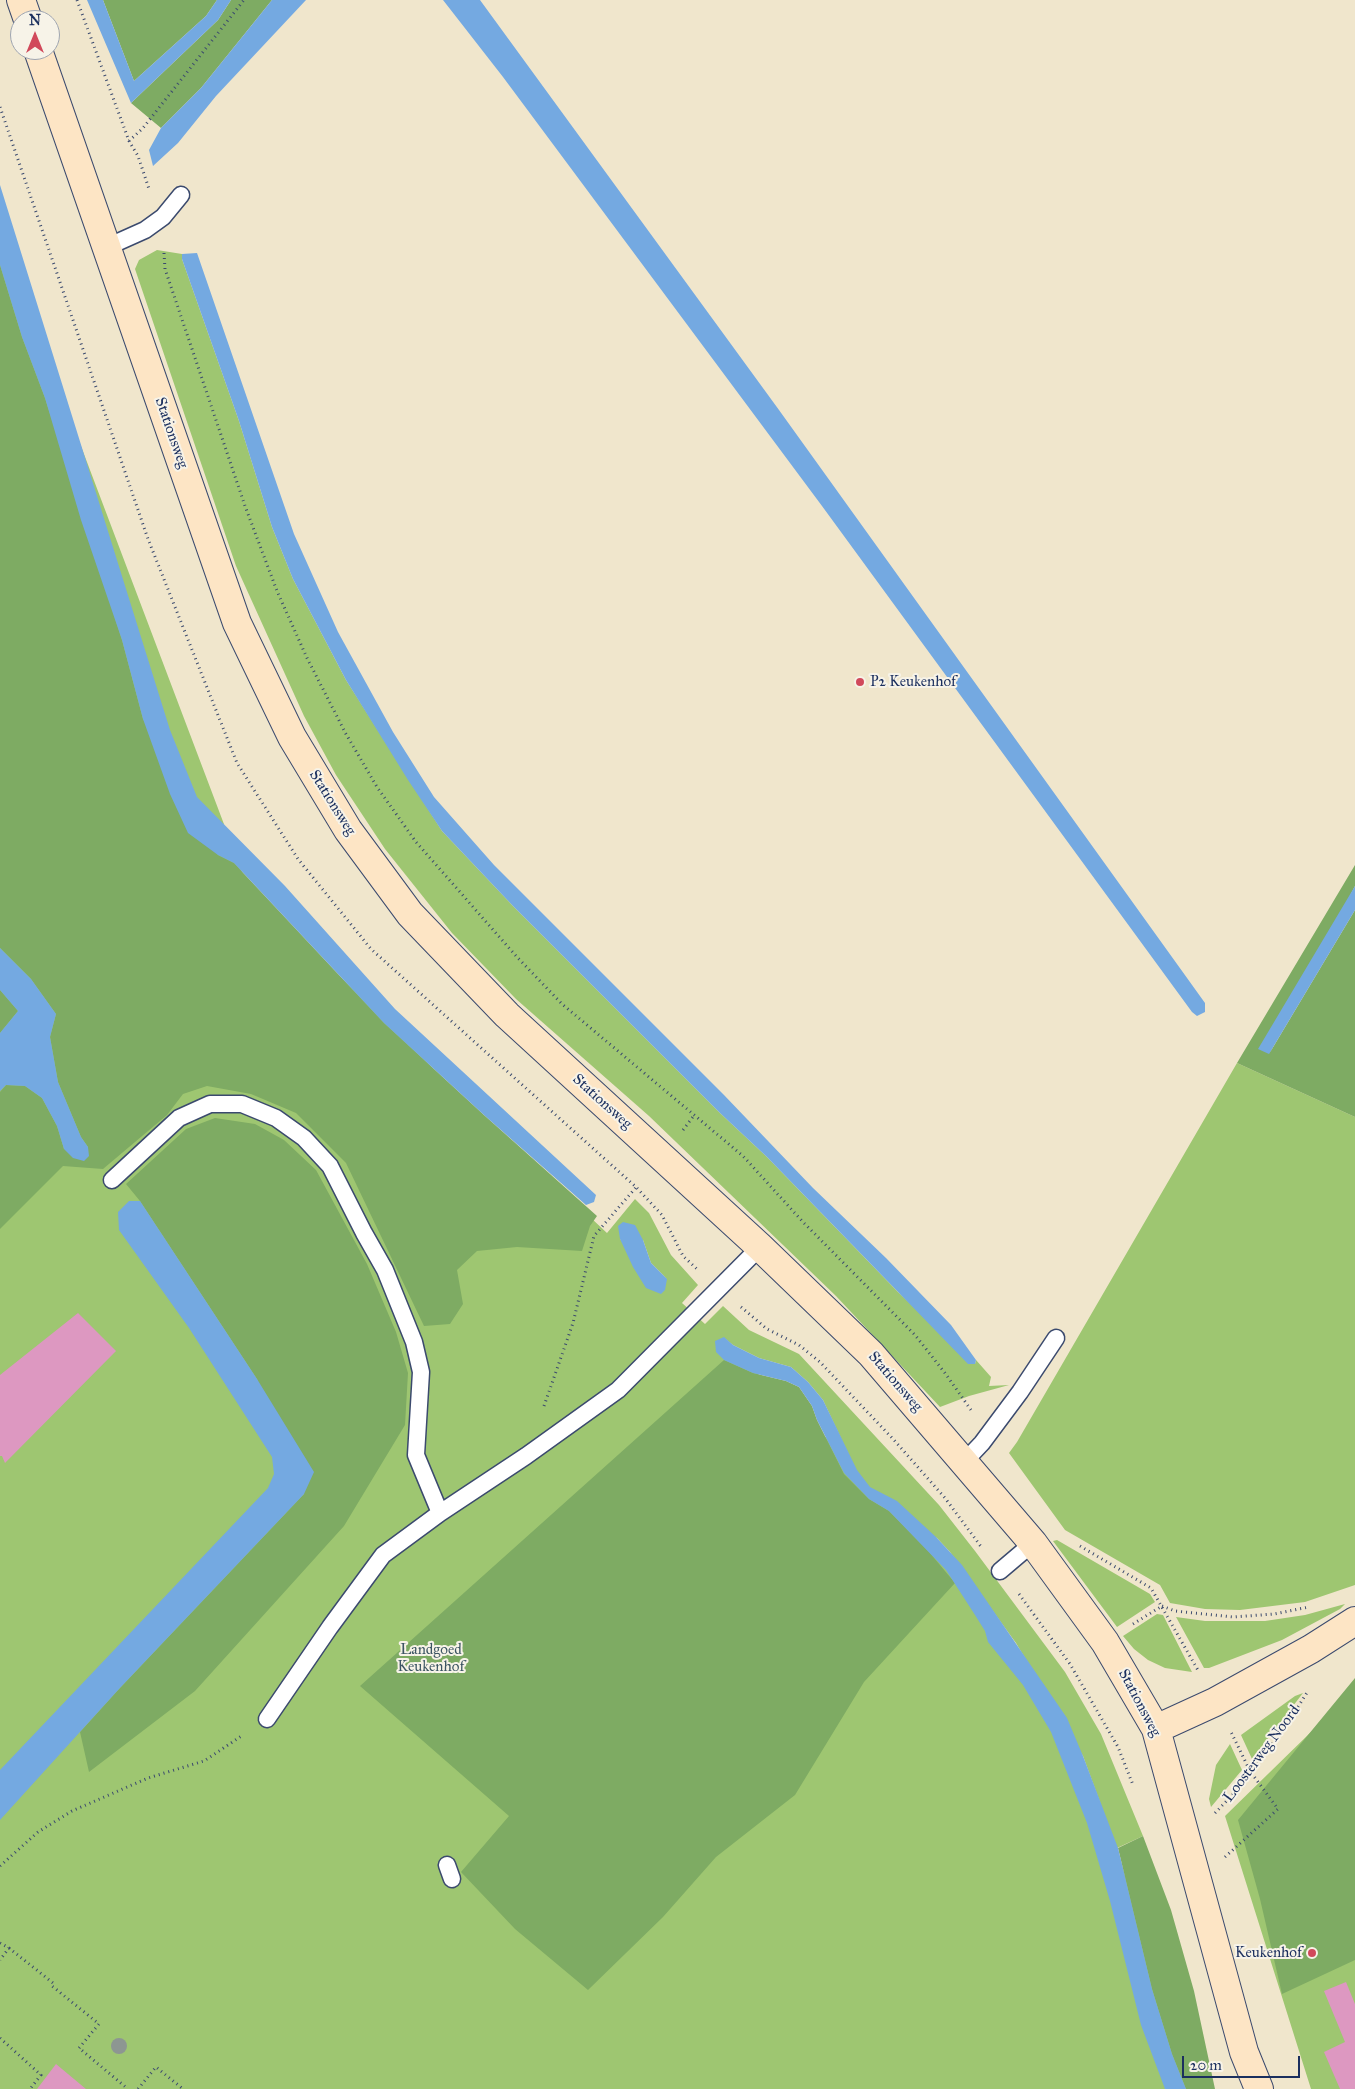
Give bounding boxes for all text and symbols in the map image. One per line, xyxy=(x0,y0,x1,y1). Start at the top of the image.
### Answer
north arrow xyxy=(10,10,60,60)
text: N xyxy=(29,12,41,29)
street label: Stationsweg xyxy=(150,395,192,471)
place label: P2 Keukenhof xyxy=(870,673,956,691)
marker: P2 Keukenhof xyxy=(854,676,866,688)
street label: Stationsweg xyxy=(305,767,359,839)
street label: Stationsweg xyxy=(569,1071,635,1133)
street label: Stationsweg xyxy=(864,1348,926,1416)
park label: Landgoed Keukenhof xyxy=(398,1641,464,1676)
street label: Stationsweg xyxy=(1114,1666,1164,1740)
street label: Loosterweg Noord xyxy=(1220,1702,1304,1806)
place label: Keukenhof xyxy=(1235,1944,1302,1962)
marker: Keukenhof xyxy=(1306,1947,1318,1959)
scale bar xyxy=(1185,2046,1302,2078)
text: 20 m xyxy=(1190,2056,1222,2074)

